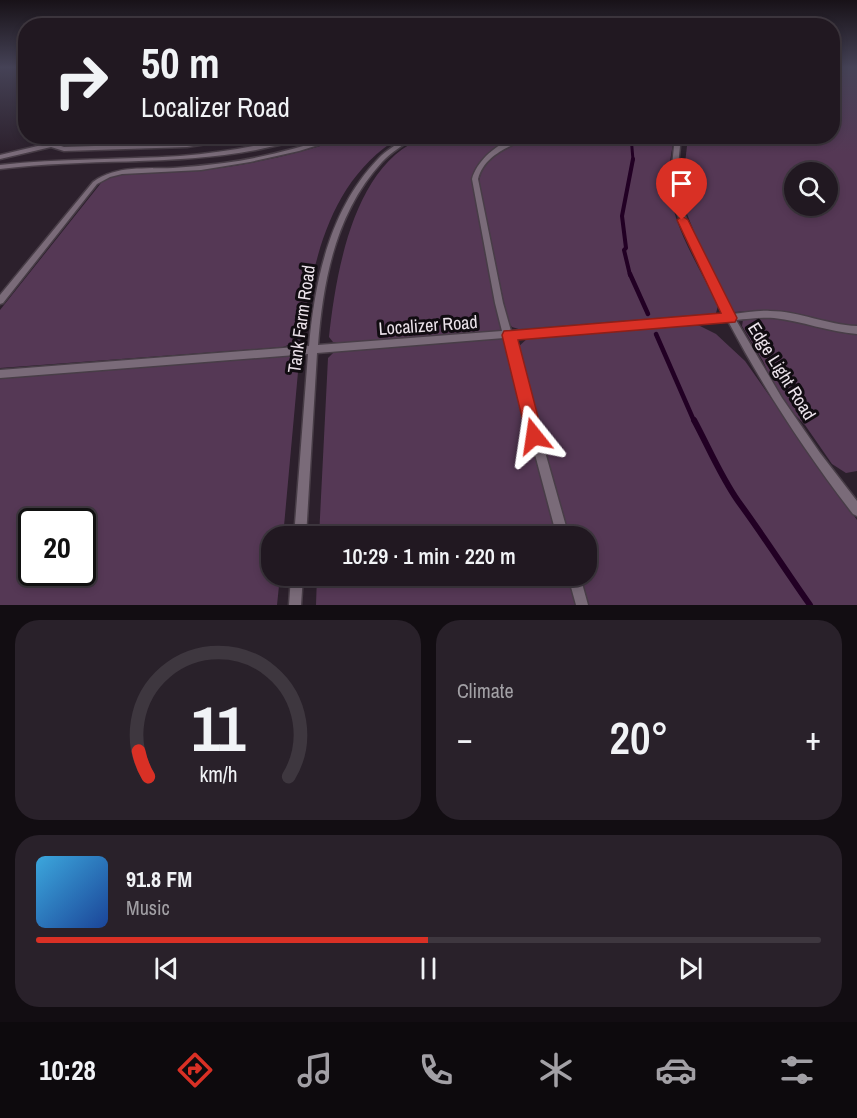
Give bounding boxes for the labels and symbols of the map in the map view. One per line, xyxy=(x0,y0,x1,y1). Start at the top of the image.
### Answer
pin xyxy=(656,158,707,220)
street label: Tank Farm Road xyxy=(281,263,321,375)
street label: Localizer Road xyxy=(378,309,478,341)
street label: Edge Light Road xyxy=(742,317,822,425)
position arrow xyxy=(502,404,566,468)
speed limit sign: 20 xyxy=(18,508,96,586)

